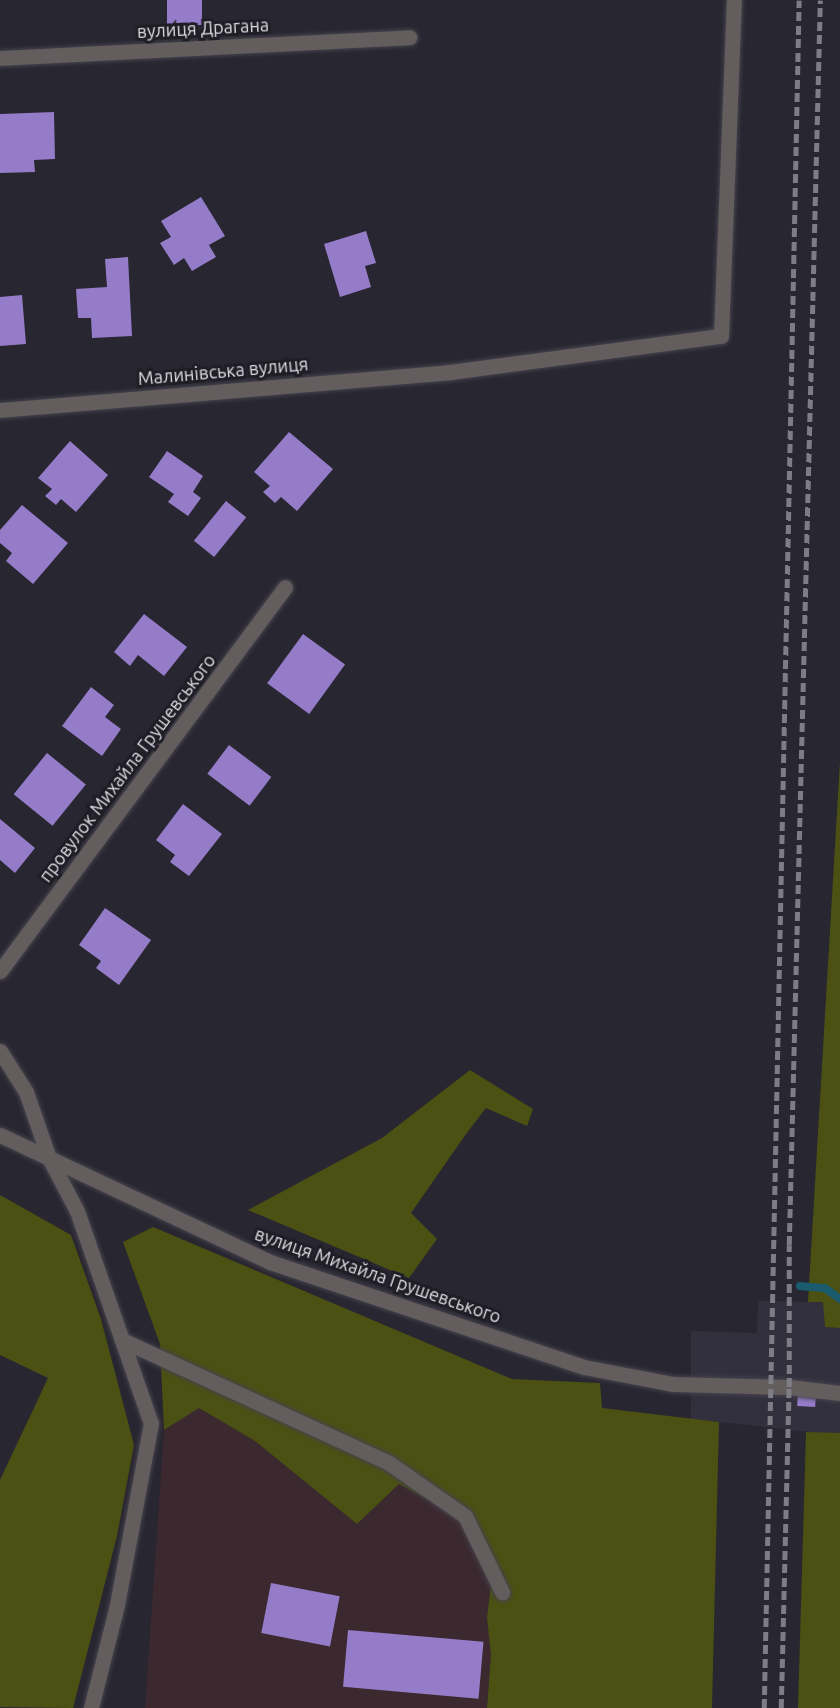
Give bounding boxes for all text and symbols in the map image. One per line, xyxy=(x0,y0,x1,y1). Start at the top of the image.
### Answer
street label: вулиця Драгана xyxy=(136,14,270,42)
street label: Малинівська вулиця xyxy=(137,353,309,389)
street label: провулок Михайла Грушевського xyxy=(34,650,220,886)
street label: вулиця Михайла Грушевського xyxy=(252,1223,504,1327)

